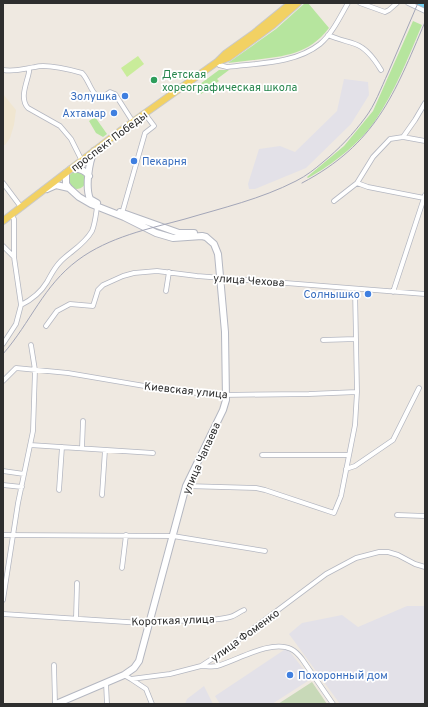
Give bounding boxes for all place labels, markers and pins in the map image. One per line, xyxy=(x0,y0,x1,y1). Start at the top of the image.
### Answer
place label: Детская хореографическая школа xyxy=(162,68,298,95)
marker: Детская хореографическая школа xyxy=(149,75,159,85)
place label: Золушка xyxy=(70,90,117,104)
marker: Золушка xyxy=(120,91,130,101)
place label: Ахтамар xyxy=(62,107,106,121)
marker: Ахтамар xyxy=(109,108,119,118)
place label: Пекарня xyxy=(142,155,187,169)
marker: Пекарня xyxy=(129,156,139,166)
place label: Солнышко xyxy=(303,288,360,302)
marker: Солнышко xyxy=(363,289,373,299)
place label: Похоронный дом xyxy=(298,669,388,683)
marker: Похоронный дом xyxy=(285,670,295,680)

